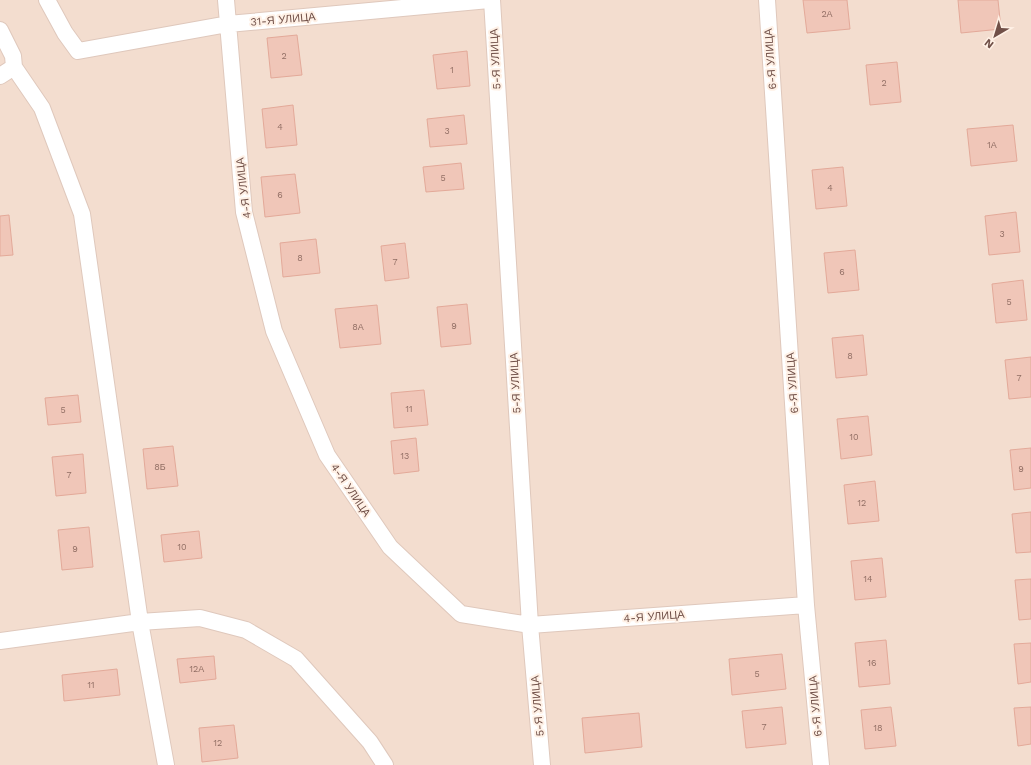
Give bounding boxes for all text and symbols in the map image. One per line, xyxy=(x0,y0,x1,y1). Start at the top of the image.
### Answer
house number: 2А xyxy=(821,9,833,19)
street label: 31-Я УЛИЦА xyxy=(250,10,317,29)
north arrow xyxy=(975,16,1015,56)
street label: 6-Я УЛИЦА xyxy=(762,27,779,90)
street label: 5-Я УЛИЦА xyxy=(487,28,504,90)
text: N xyxy=(982,36,996,51)
house number: 2 xyxy=(281,51,287,61)
house number: 1 xyxy=(450,65,454,75)
house number: 2 xyxy=(881,78,887,88)
house number: 4 xyxy=(277,122,283,132)
house number: 3 xyxy=(444,126,450,136)
house number: 1А xyxy=(987,140,997,150)
street label: 4-Я УЛИЦА xyxy=(233,156,254,219)
house number: 5 xyxy=(440,173,446,183)
house number: 4 xyxy=(827,183,833,193)
house number: 6 xyxy=(277,190,283,200)
house number: 3 xyxy=(999,229,1005,239)
house number: 8 xyxy=(297,253,303,263)
house number: 7 xyxy=(392,257,398,267)
house number: 6 xyxy=(839,267,845,277)
house number: 5 xyxy=(1006,297,1012,307)
house number: 9 xyxy=(451,321,457,331)
house number: 8А xyxy=(352,322,364,332)
street label: 6-Я УЛИЦА xyxy=(784,351,801,414)
house number: 8 xyxy=(847,351,853,361)
street label: 5-Я УЛИЦА xyxy=(507,352,524,414)
house number: 7 xyxy=(1016,373,1022,383)
house number: 11 xyxy=(405,404,413,414)
house number: 5 xyxy=(60,405,66,415)
house number: 10 xyxy=(849,432,859,442)
house number: 13 xyxy=(401,451,409,461)
street label: 4-Я УЛИЦА xyxy=(328,461,373,520)
house number: 8Б xyxy=(154,462,166,472)
house number: 9 xyxy=(1018,464,1024,474)
house number: 7 xyxy=(66,470,72,480)
house number: 12 xyxy=(858,498,866,508)
house number: 10 xyxy=(177,542,187,552)
house number: 9 xyxy=(72,544,78,554)
house number: 14 xyxy=(863,574,873,584)
street label: 4-Я УЛИЦА xyxy=(623,608,686,625)
house number: 16 xyxy=(868,658,876,668)
house number: 12А xyxy=(190,664,204,674)
house number: 5 xyxy=(754,669,760,679)
street label: 5-Я УЛИЦА xyxy=(528,674,547,737)
street label: 6-Я УЛИЦА xyxy=(806,674,825,737)
house number: 11 xyxy=(87,680,95,690)
house number: 7 xyxy=(761,722,767,732)
house number: 18 xyxy=(873,723,883,733)
house number: 12 xyxy=(214,738,222,748)

